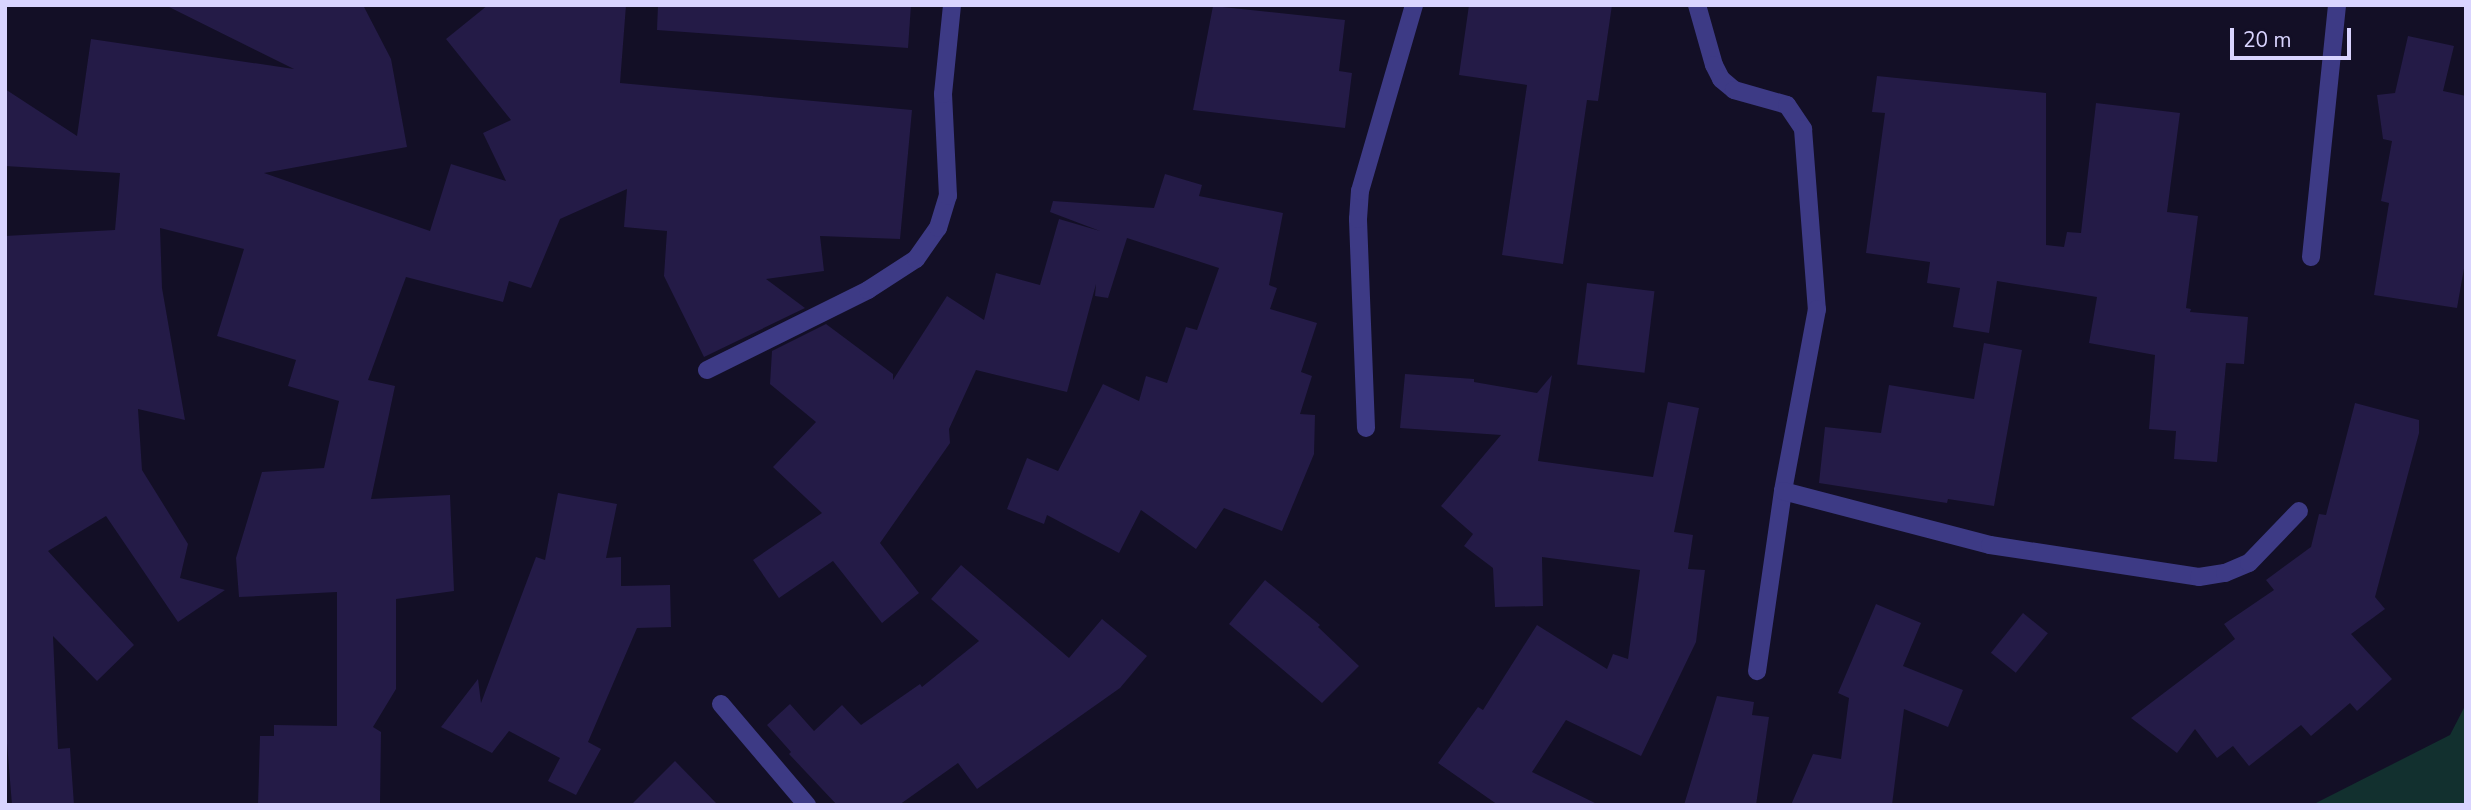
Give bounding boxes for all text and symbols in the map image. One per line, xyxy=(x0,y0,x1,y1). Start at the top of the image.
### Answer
scale bar xyxy=(2233,14,2354,58)
text: 20 m xyxy=(2243,26,2292,54)

